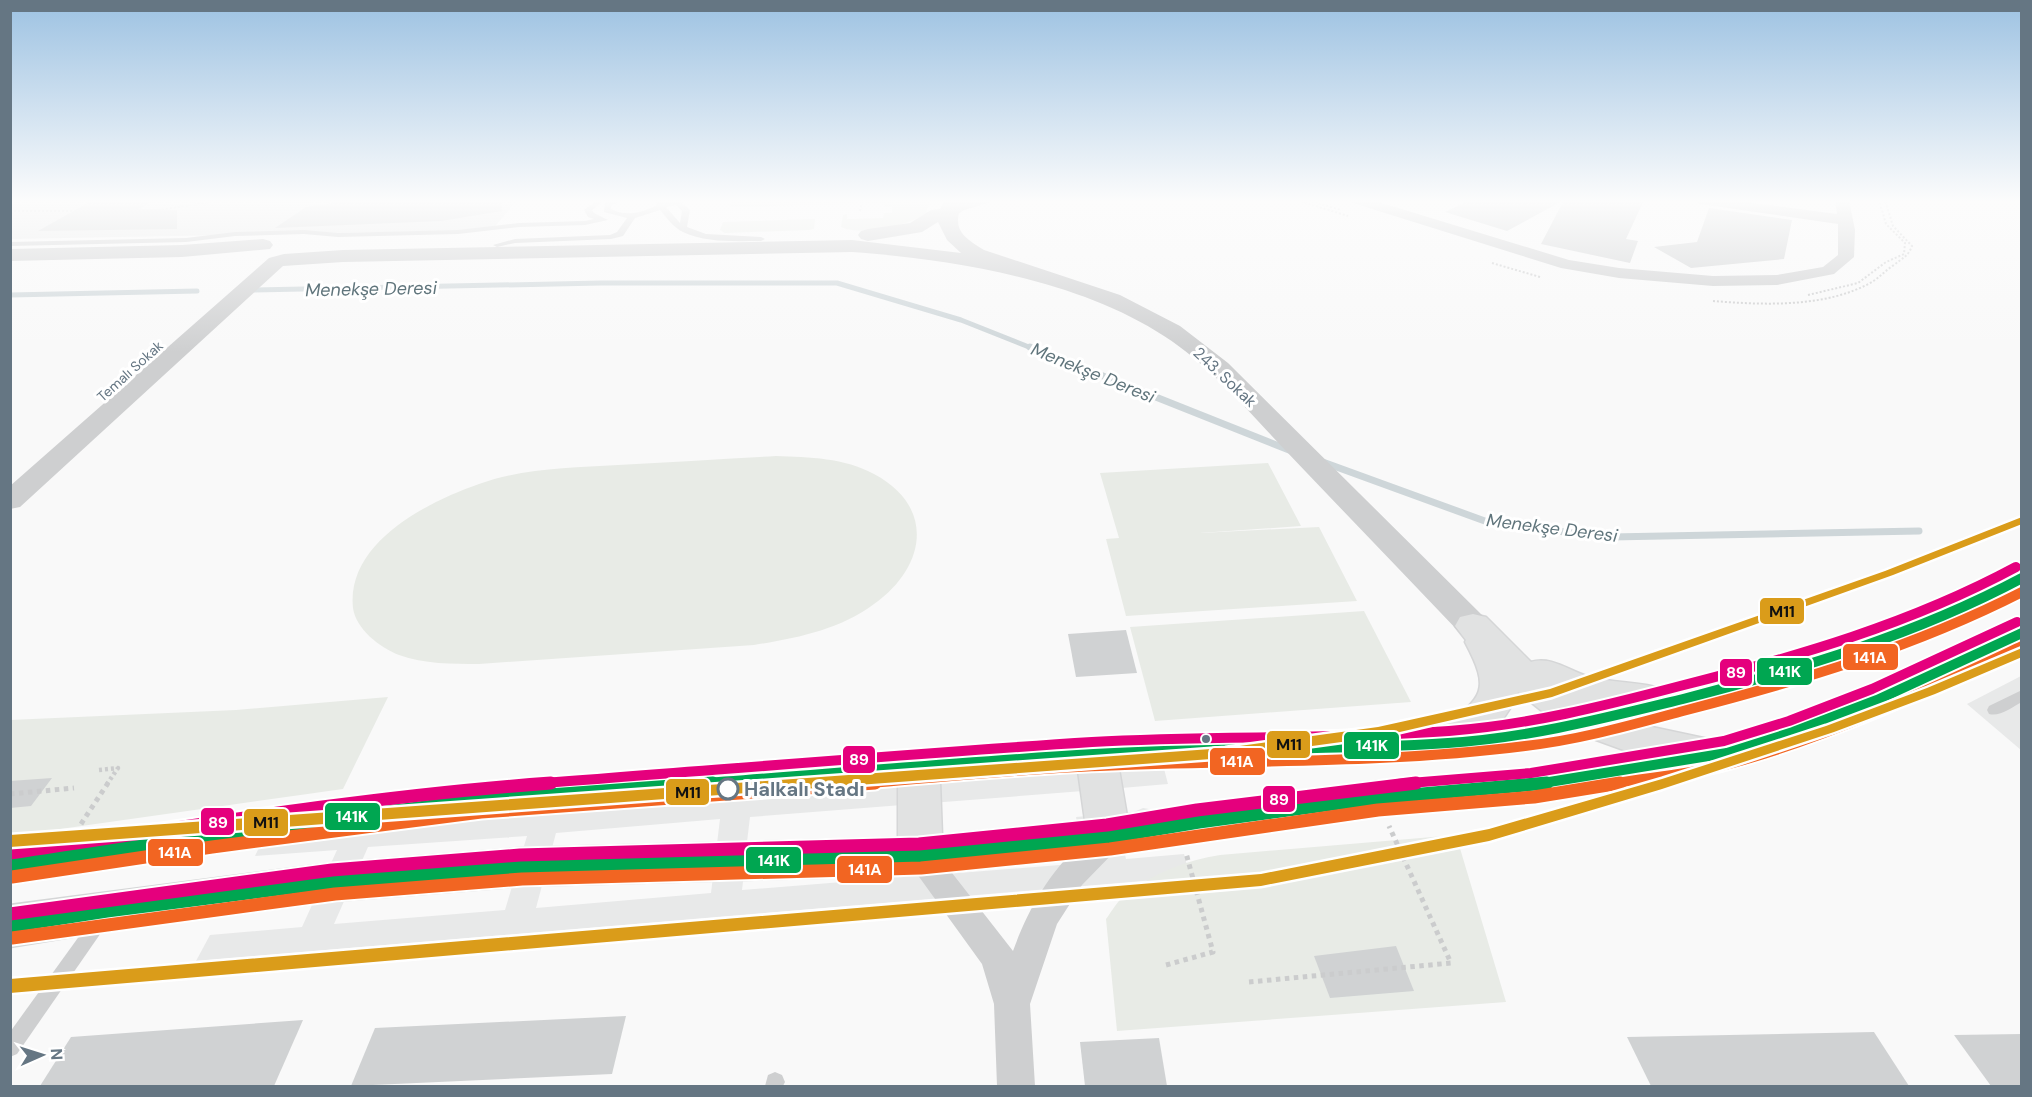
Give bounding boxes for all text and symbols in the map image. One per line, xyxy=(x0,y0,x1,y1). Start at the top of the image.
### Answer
water label: Menekşe Deresi xyxy=(305,276,438,302)
street label: Temalı Sokak xyxy=(93,337,167,405)
water label: Menekşe Deresi xyxy=(1027,337,1159,409)
street label: 243. Sokak xyxy=(1189,342,1261,412)
water label: Menekşe Deresi xyxy=(1485,508,1620,548)
line badge: M11 xyxy=(1759,597,1805,625)
text: M11 xyxy=(1769,601,1795,622)
line badge: 141A xyxy=(1842,643,1899,671)
text: 141A xyxy=(1853,647,1887,668)
line badge: 141K xyxy=(1756,657,1813,686)
line badge: 89 xyxy=(1719,658,1753,687)
text: 141K xyxy=(1769,661,1802,682)
text: 89 xyxy=(1726,662,1746,683)
line badge: M11 xyxy=(1266,730,1311,759)
line badge: 141K xyxy=(1343,731,1400,760)
unlabelled marker xyxy=(1200,733,1212,745)
text: M11 xyxy=(1276,734,1302,755)
text: 141K xyxy=(1356,735,1389,756)
line badge: 89 xyxy=(842,745,876,774)
line badge: 141A xyxy=(1209,747,1266,776)
text: 89 xyxy=(849,749,869,770)
text: 141A xyxy=(1220,751,1254,772)
place label: Halkalı Stadı xyxy=(744,776,865,802)
line badge: M11 xyxy=(665,778,710,806)
marker: Halkalı Stadı xyxy=(717,778,739,800)
text: M11 xyxy=(675,782,701,803)
line badge: 89 xyxy=(1262,785,1296,813)
text: 89 xyxy=(1269,789,1289,810)
line badge: 141K xyxy=(324,802,381,831)
text: 141K xyxy=(336,806,369,827)
line badge: 89 xyxy=(200,807,235,836)
line badge: M11 xyxy=(243,808,289,837)
text: 89 xyxy=(208,812,228,833)
text: M11 xyxy=(253,812,279,833)
line badge: 141A xyxy=(147,838,204,867)
text: 141A xyxy=(158,842,192,863)
line badge: 141K xyxy=(745,846,802,874)
text: 141K xyxy=(758,850,791,871)
line badge: 141A xyxy=(836,855,893,884)
text: 141A xyxy=(848,859,882,880)
north arrow xyxy=(12,1025,72,1085)
text: N xyxy=(46,1048,67,1061)

